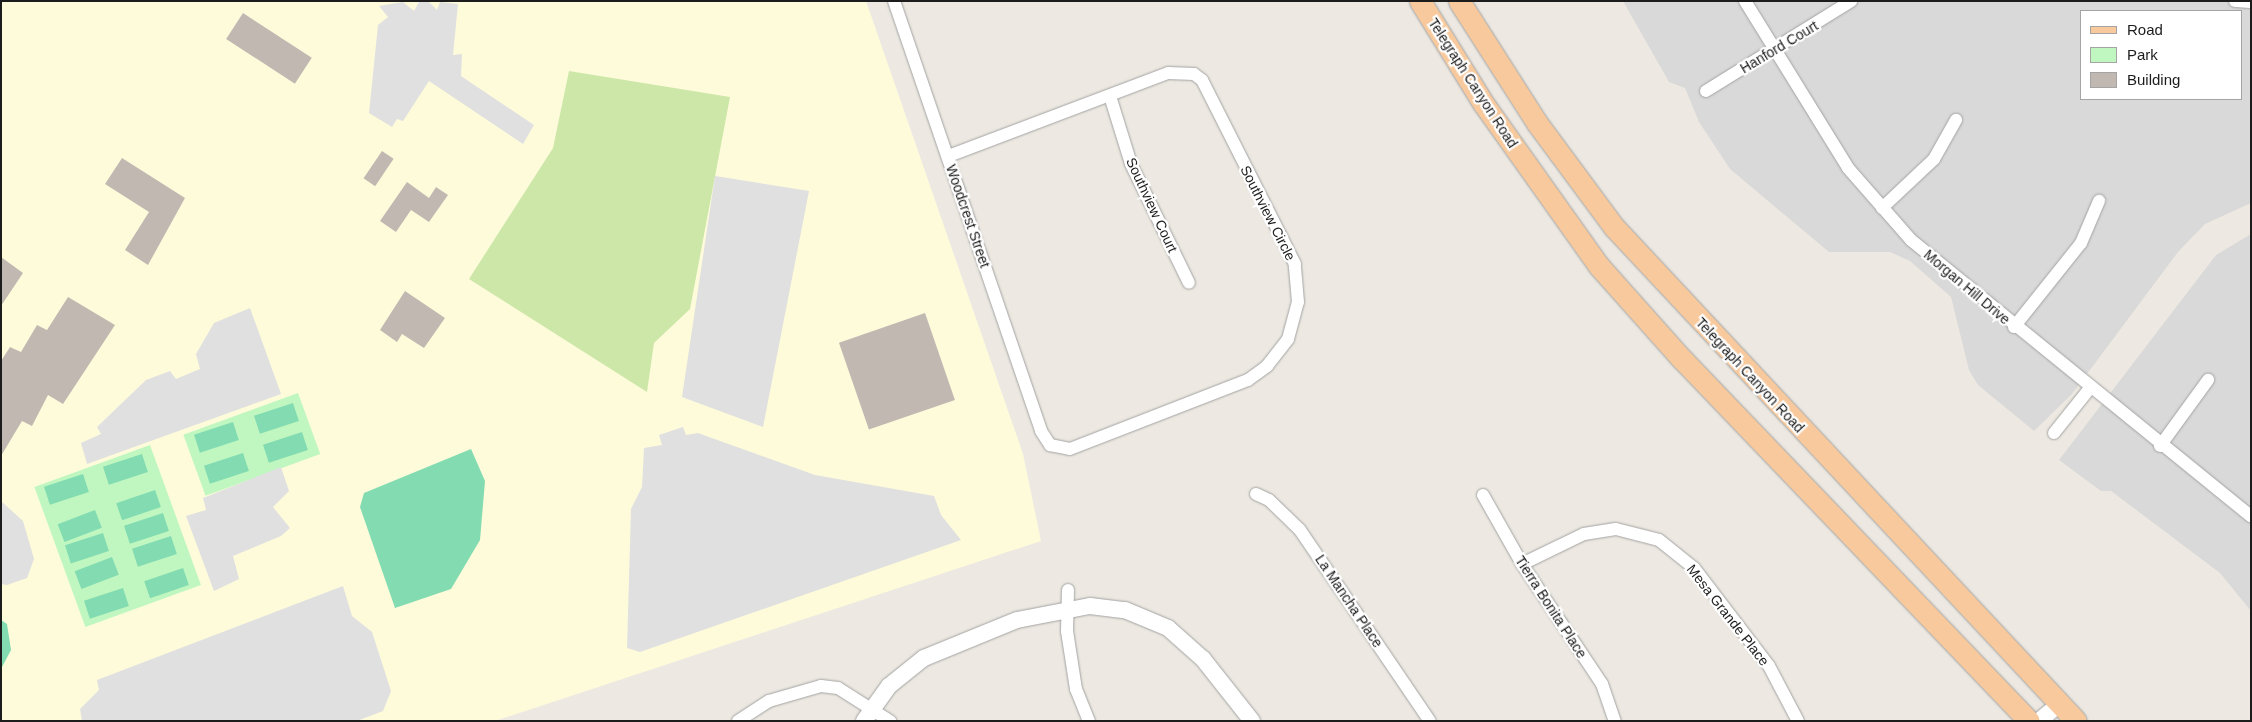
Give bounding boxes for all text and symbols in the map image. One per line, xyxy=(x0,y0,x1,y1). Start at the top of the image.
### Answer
legend xyxy=(2080,10,2242,100)
street label: Telegraph Canyon Road xyxy=(1425,15,1521,151)
street label: Hanford Court xyxy=(1737,17,1821,77)
text: Road xyxy=(2127,21,2163,38)
text: Park xyxy=(2127,46,2158,63)
text: Building xyxy=(2127,71,2180,88)
street label: Southview Court xyxy=(1123,155,1181,255)
street label: Woodcrest Street xyxy=(942,162,994,270)
street label: Southview Circle xyxy=(1237,163,1299,263)
street label: Morgan Hill Drive xyxy=(1920,246,2014,328)
street label: Telegraph Canyon Road xyxy=(1692,314,1808,436)
street label: La Mancha Place xyxy=(1312,551,1386,651)
street label: Tierra Bonita Place xyxy=(1512,553,1590,661)
street label: Mesa Grande Place xyxy=(1683,561,1773,669)

